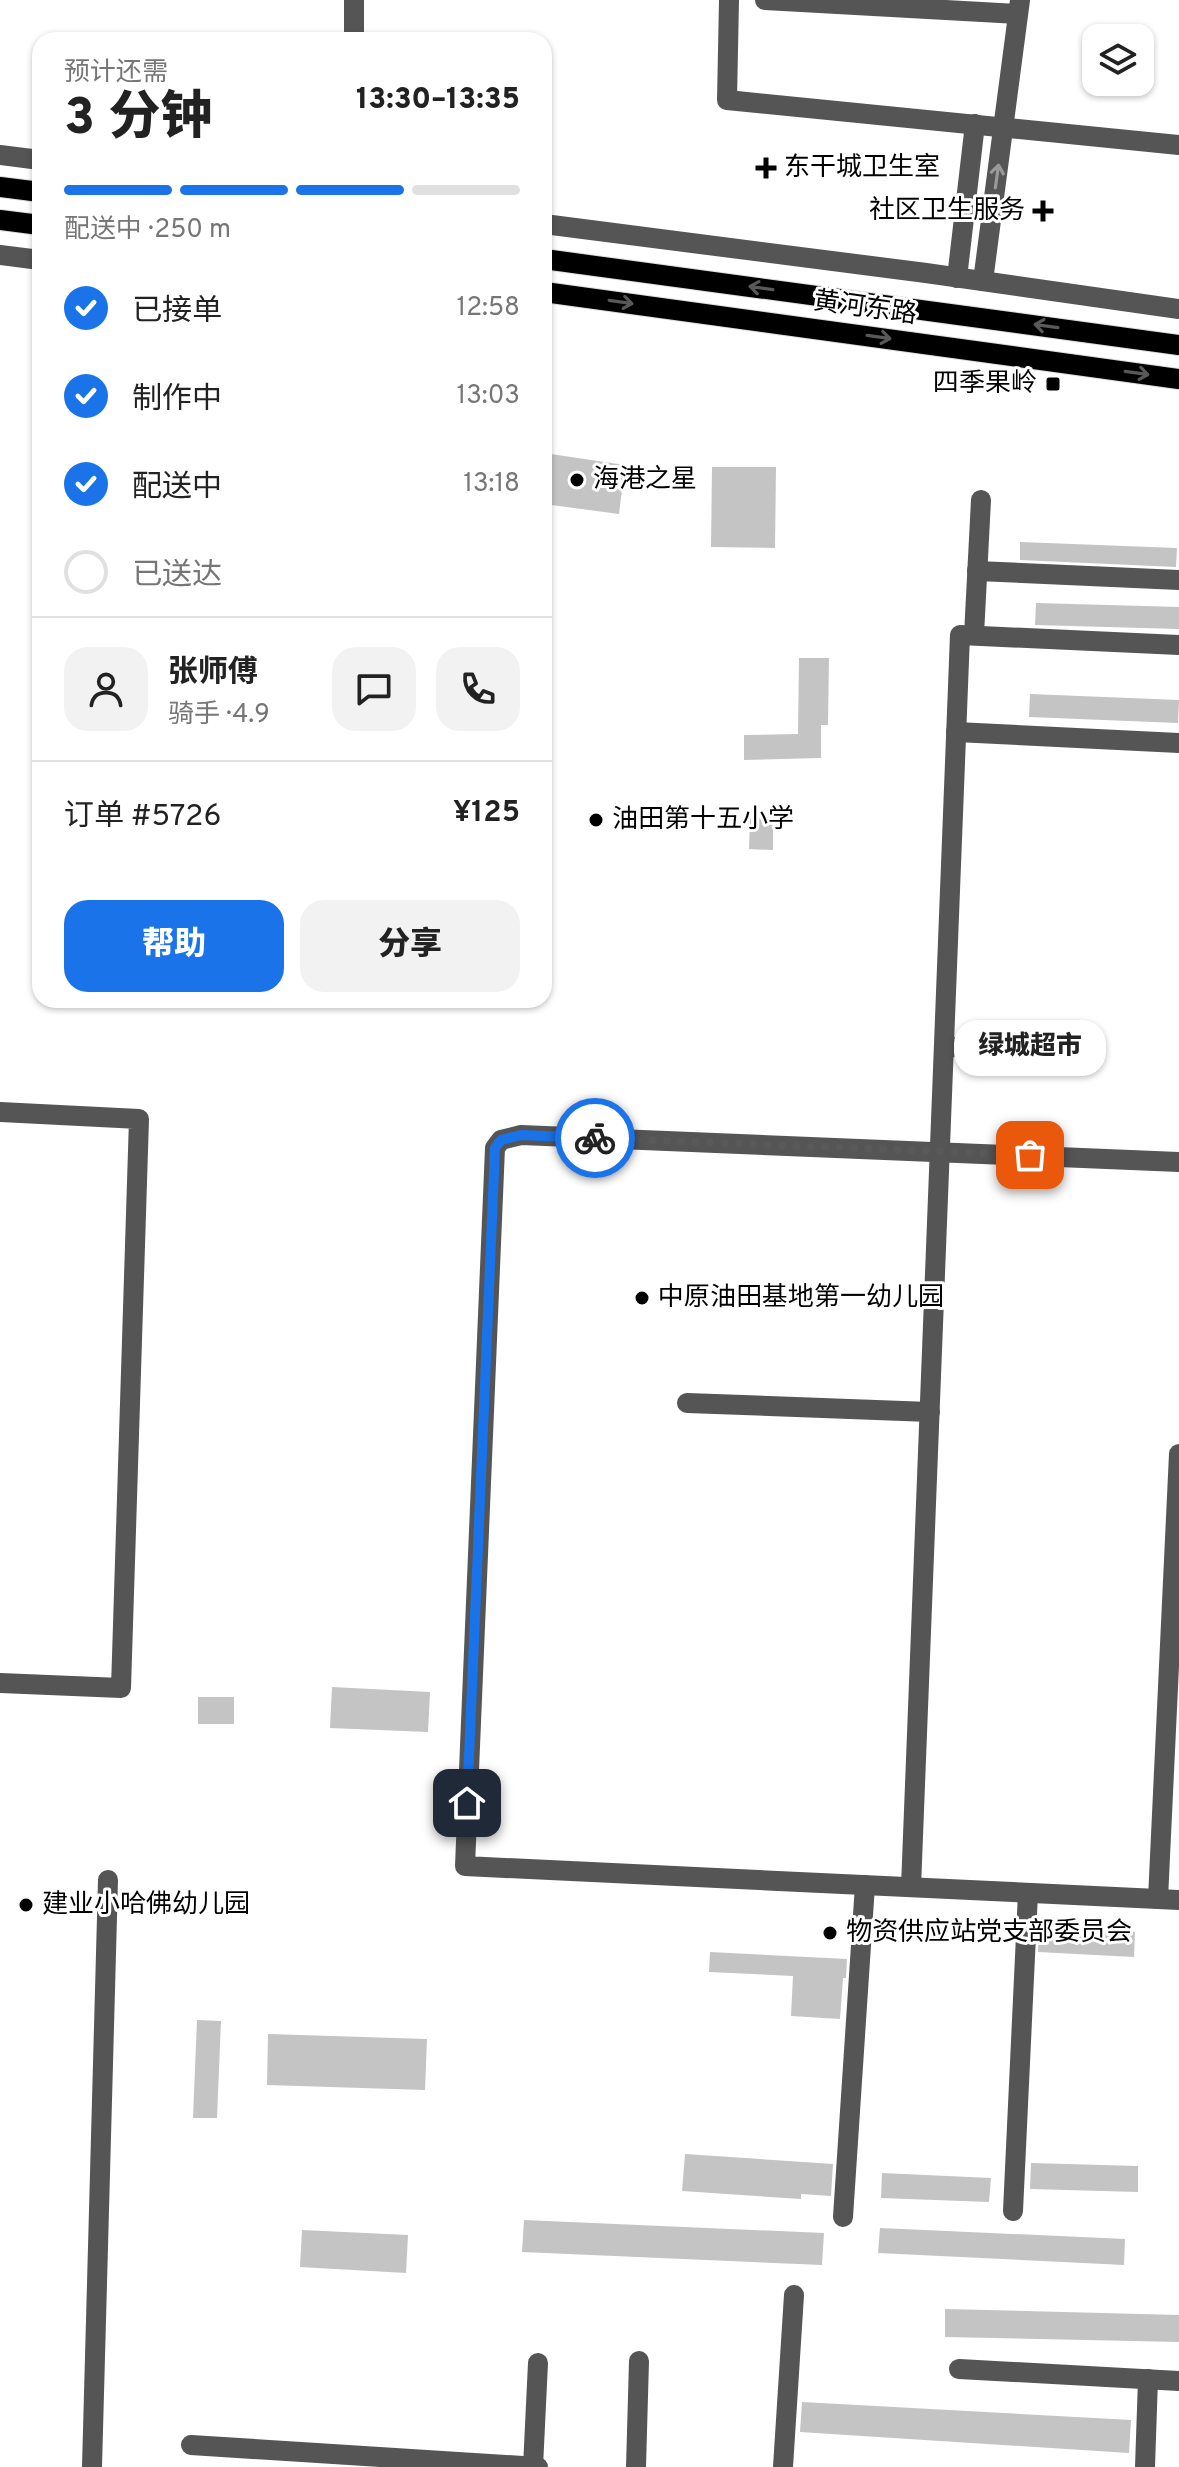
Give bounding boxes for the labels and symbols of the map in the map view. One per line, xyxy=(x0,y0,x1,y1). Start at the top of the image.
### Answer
place label: 东干城卫生室 xyxy=(784,152,940,185)
marker: 东干城卫生室 xyxy=(755,157,777,179)
one-way arrow xyxy=(990,164,1005,190)
place label: 社区卫生服务 xyxy=(869,195,1025,228)
marker: 社区卫生服务 xyxy=(1032,200,1054,222)
one-way arrow xyxy=(749,280,774,295)
street label: 黄河东路 xyxy=(811,285,919,333)
one-way arrow xyxy=(608,295,633,310)
one-way arrow xyxy=(1034,318,1059,333)
one-way arrow xyxy=(866,330,891,345)
one-way arrow xyxy=(1123,366,1149,381)
place label: 四季果岭 xyxy=(933,368,1037,401)
marker: 四季果岭 xyxy=(1044,375,1062,393)
place label: 海港之星 xyxy=(593,464,697,497)
marker: 海港之星 xyxy=(568,471,586,489)
place label: 油田第十五小学 xyxy=(612,804,794,837)
marker: 油田第十五小学 xyxy=(587,811,605,829)
callout: 绿城超市 xyxy=(954,1019,1106,1075)
courier xyxy=(555,1098,635,1178)
pin xyxy=(996,1121,1064,1189)
place label: 中原油田基地第一幼儿园 xyxy=(658,1282,944,1315)
marker: 中原油田基地第一幼儿园 xyxy=(633,1289,651,1307)
pin xyxy=(433,1769,501,1837)
place label: 建业小哈佛幼儿园 xyxy=(42,1889,250,1922)
marker: 建业小哈佛幼儿园 xyxy=(17,1896,35,1914)
place label: 物资供应站党支部委员会 xyxy=(846,1917,1132,1950)
marker: 物资供应站党支部委员会 xyxy=(821,1924,839,1942)

